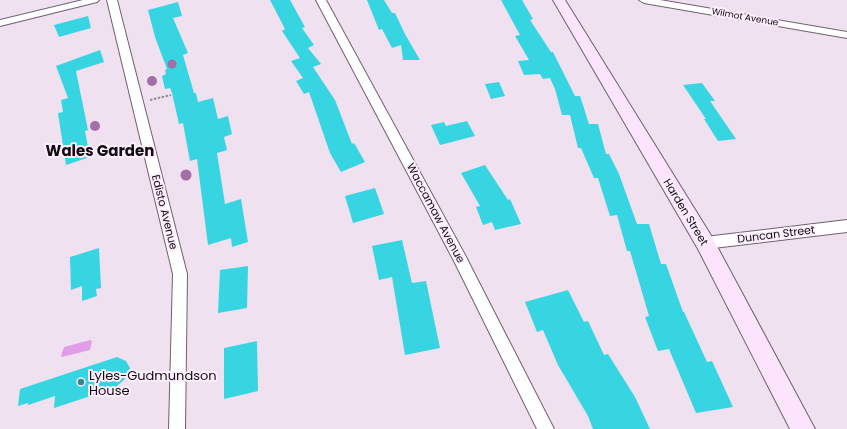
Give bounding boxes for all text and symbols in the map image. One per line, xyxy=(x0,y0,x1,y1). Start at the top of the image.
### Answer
street label: Wilmot Avenue xyxy=(711,5,780,29)
district label: Wales Garden xyxy=(46,140,154,161)
street label: Waccamaw Avenue xyxy=(403,160,469,266)
street label: Edisto Avenue xyxy=(148,173,182,251)
street label: Harden Street xyxy=(660,175,712,249)
street label: Duncan Street xyxy=(736,221,816,247)
place label: Lyles-Gudmundson House xyxy=(89,366,217,400)
marker: Lyles-Gudmundson House xyxy=(76,377,86,387)

